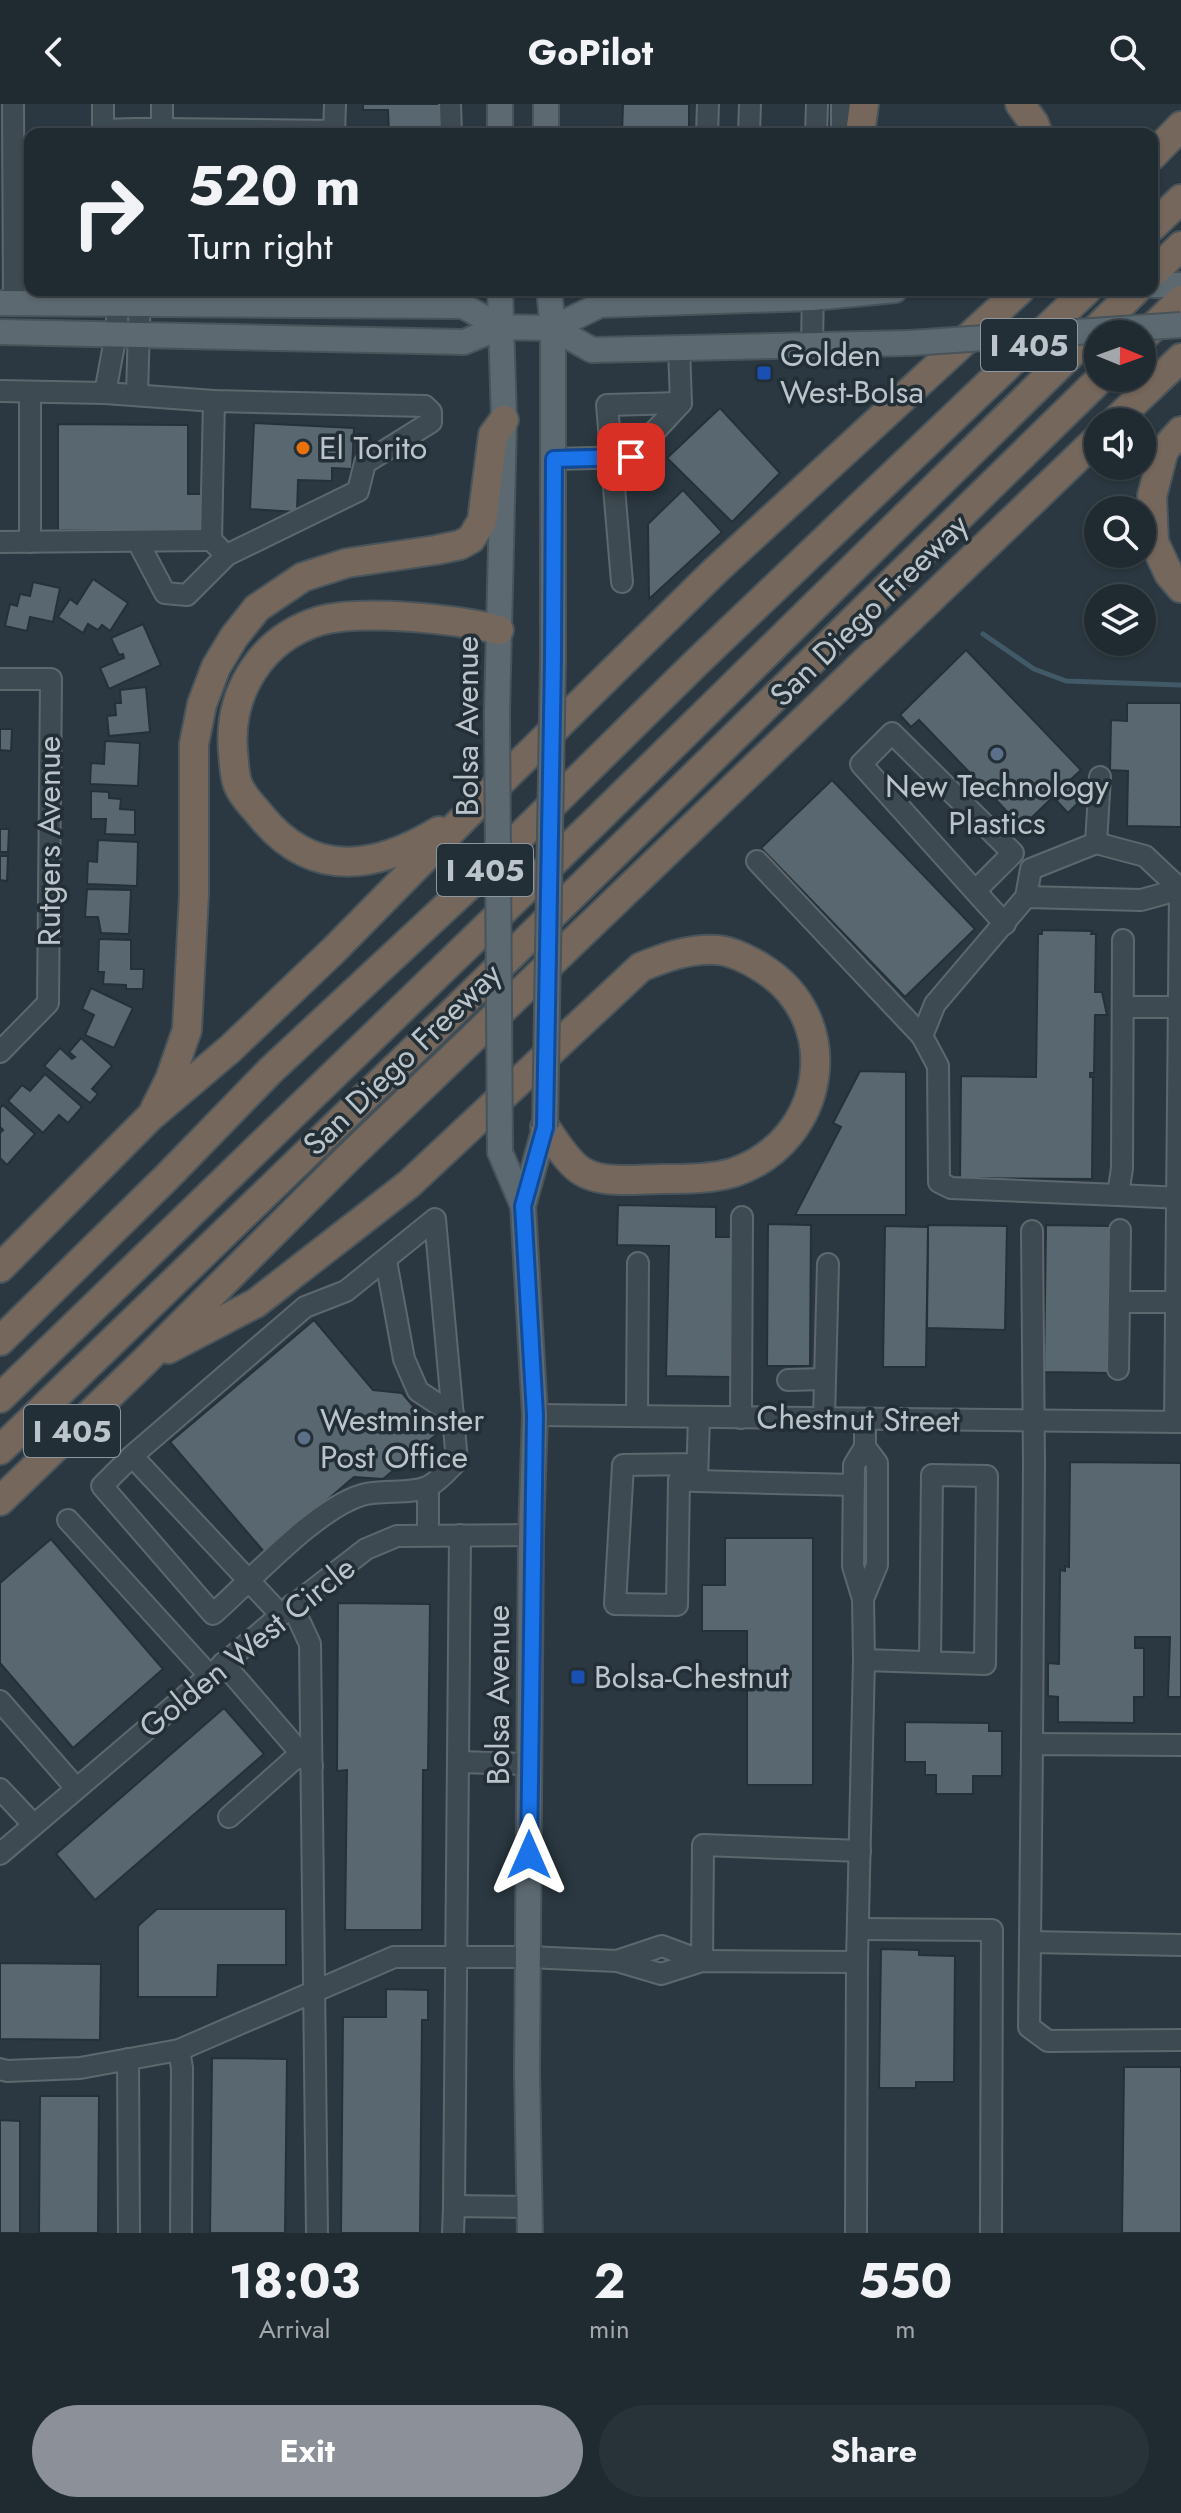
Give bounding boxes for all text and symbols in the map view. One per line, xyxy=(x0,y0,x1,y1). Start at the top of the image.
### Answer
text: GoPilot xyxy=(528,26,653,78)
icon: back xyxy=(32,30,76,74)
icon: search xyxy=(1105,30,1149,74)
text: 520 m xyxy=(188,145,361,226)
icon: right xyxy=(56,160,160,264)
text: Turn right xyxy=(188,220,333,272)
road number: I 405 xyxy=(981,319,1077,371)
north arrow xyxy=(1084,320,1156,392)
map controls xyxy=(1084,320,1156,656)
place label: Golden West-Bolsa xyxy=(780,332,924,415)
marker: Golden West-Bolsa xyxy=(755,364,773,382)
button: sound xyxy=(1084,408,1156,480)
pin xyxy=(597,423,665,491)
place label: El Torito xyxy=(319,425,427,471)
icon: arrive xyxy=(609,435,653,479)
marker: El Torito xyxy=(294,439,312,457)
button: search xyxy=(1084,496,1156,568)
street label: San Diego Freeway xyxy=(759,502,979,717)
button: layers xyxy=(1084,584,1156,656)
street label: Bolsa Avenue xyxy=(444,636,490,816)
street label: Rutgers Avenue xyxy=(26,736,72,946)
marker: New Technology Plastics xyxy=(988,745,1006,763)
place label: New Technology Plastics xyxy=(885,763,1110,846)
road number: I 405 xyxy=(437,844,533,896)
street label: San Diego Freeway xyxy=(292,951,512,1166)
street label: Chestnut Street xyxy=(756,1394,960,1444)
place label: Westminster Post Office xyxy=(320,1397,484,1480)
road number: I 405 xyxy=(24,1405,120,1457)
marker: Westminster Post Office xyxy=(295,1429,313,1447)
street label: Golden West Circle xyxy=(129,1545,365,1749)
street label: Bolsa Avenue xyxy=(475,1605,521,1785)
place label: Bolsa-Chestnut xyxy=(594,1654,789,1700)
marker: Bolsa-Chestnut xyxy=(569,1668,587,1686)
position arrow xyxy=(487,1813,571,1897)
text: 18:03 xyxy=(229,2247,360,2316)
text: 2 xyxy=(594,2247,625,2316)
text: 550 xyxy=(859,2247,952,2316)
text: Arrival xyxy=(259,2310,330,2348)
text: min xyxy=(589,2310,630,2348)
text: m xyxy=(895,2310,916,2348)
button: Exit xyxy=(32,2405,583,2497)
button: Share xyxy=(599,2405,1149,2497)

